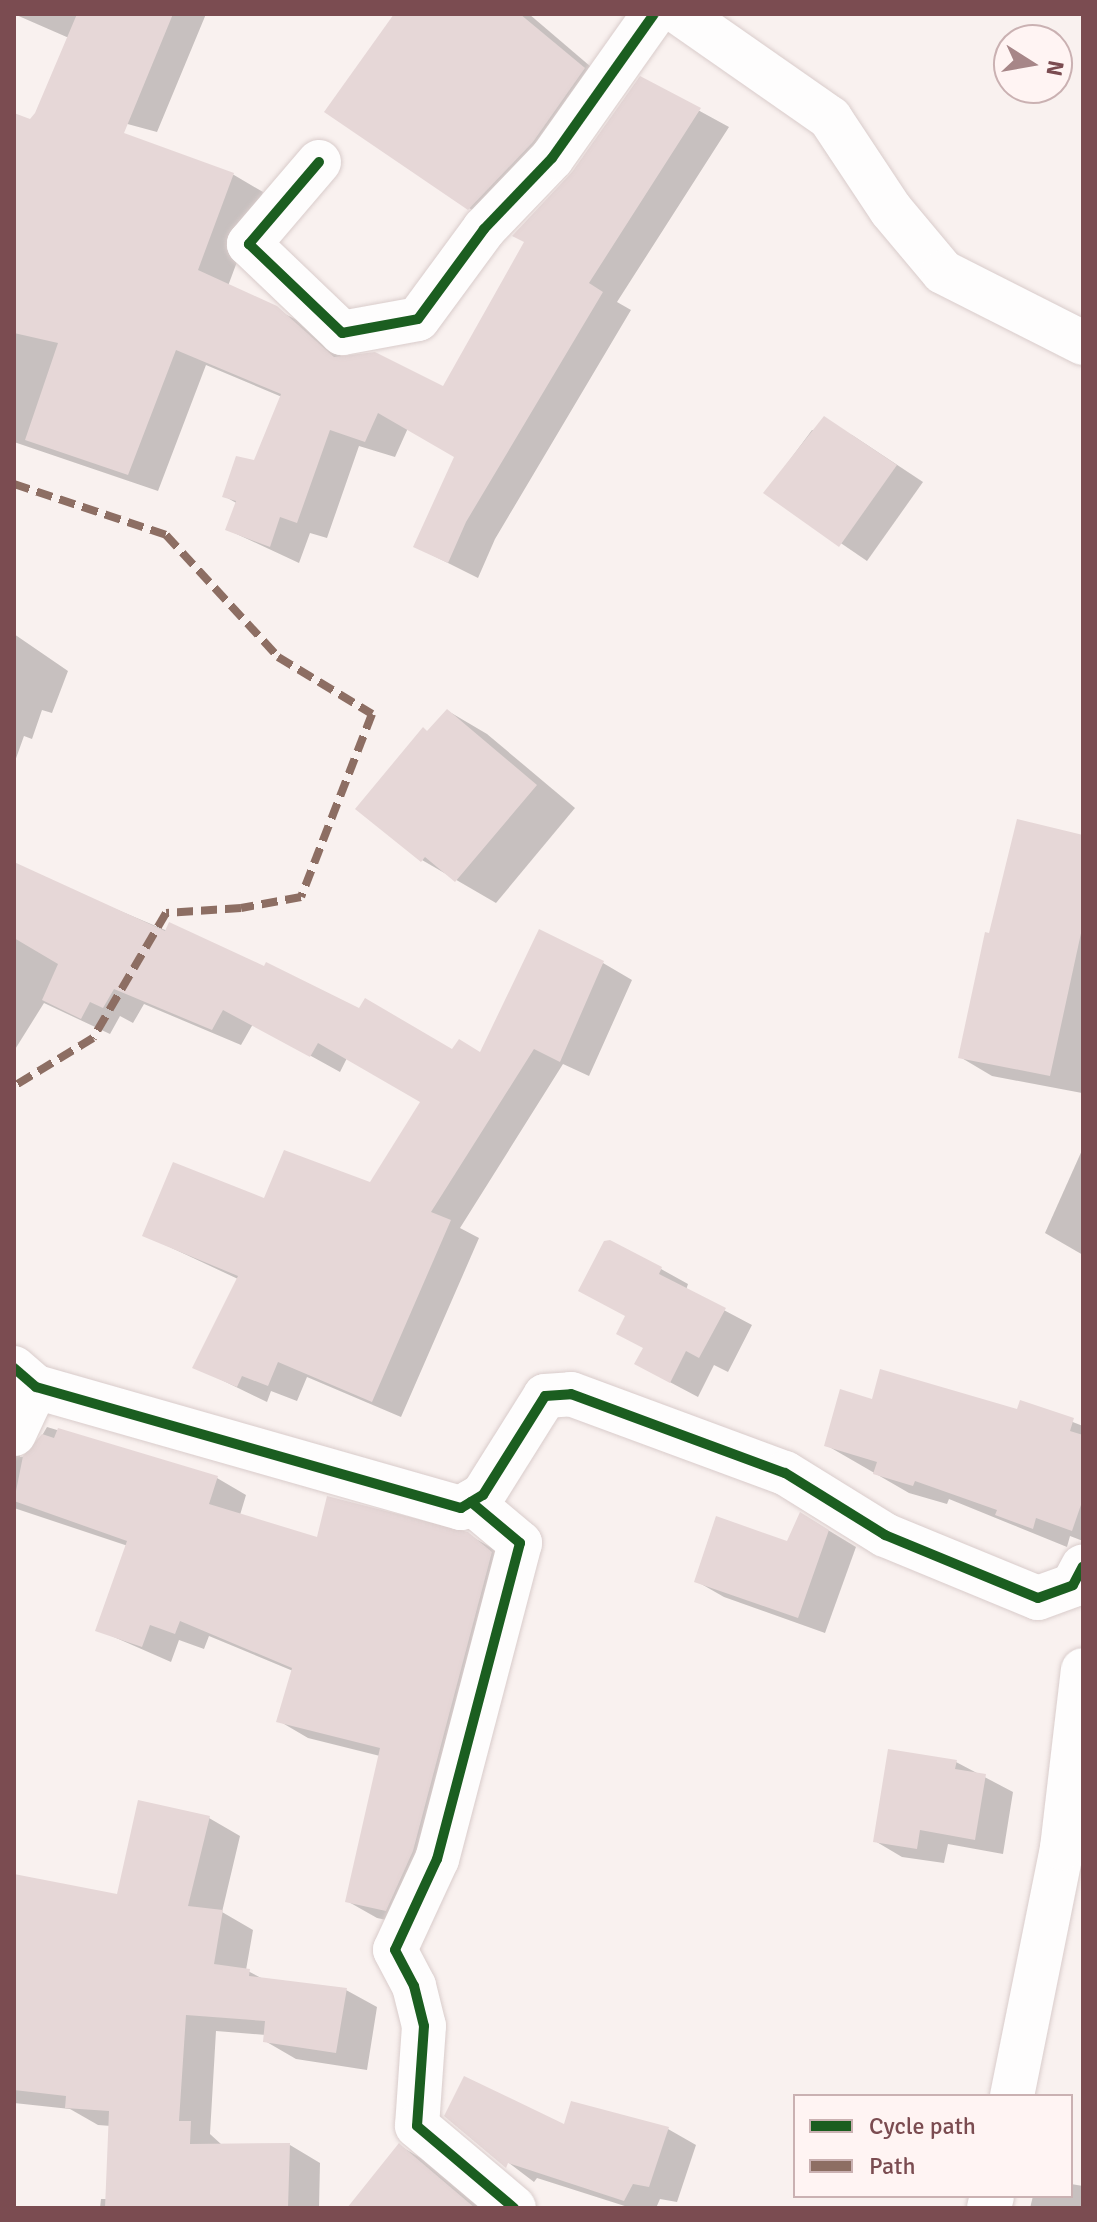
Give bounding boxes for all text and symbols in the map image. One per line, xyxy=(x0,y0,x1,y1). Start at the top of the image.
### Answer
north arrow xyxy=(993,24,1073,104)
text: N xyxy=(1040,58,1070,78)
legend xyxy=(793,2094,1073,2198)
text: Cycle path xyxy=(869,2111,976,2141)
text: Path xyxy=(869,2151,915,2181)

